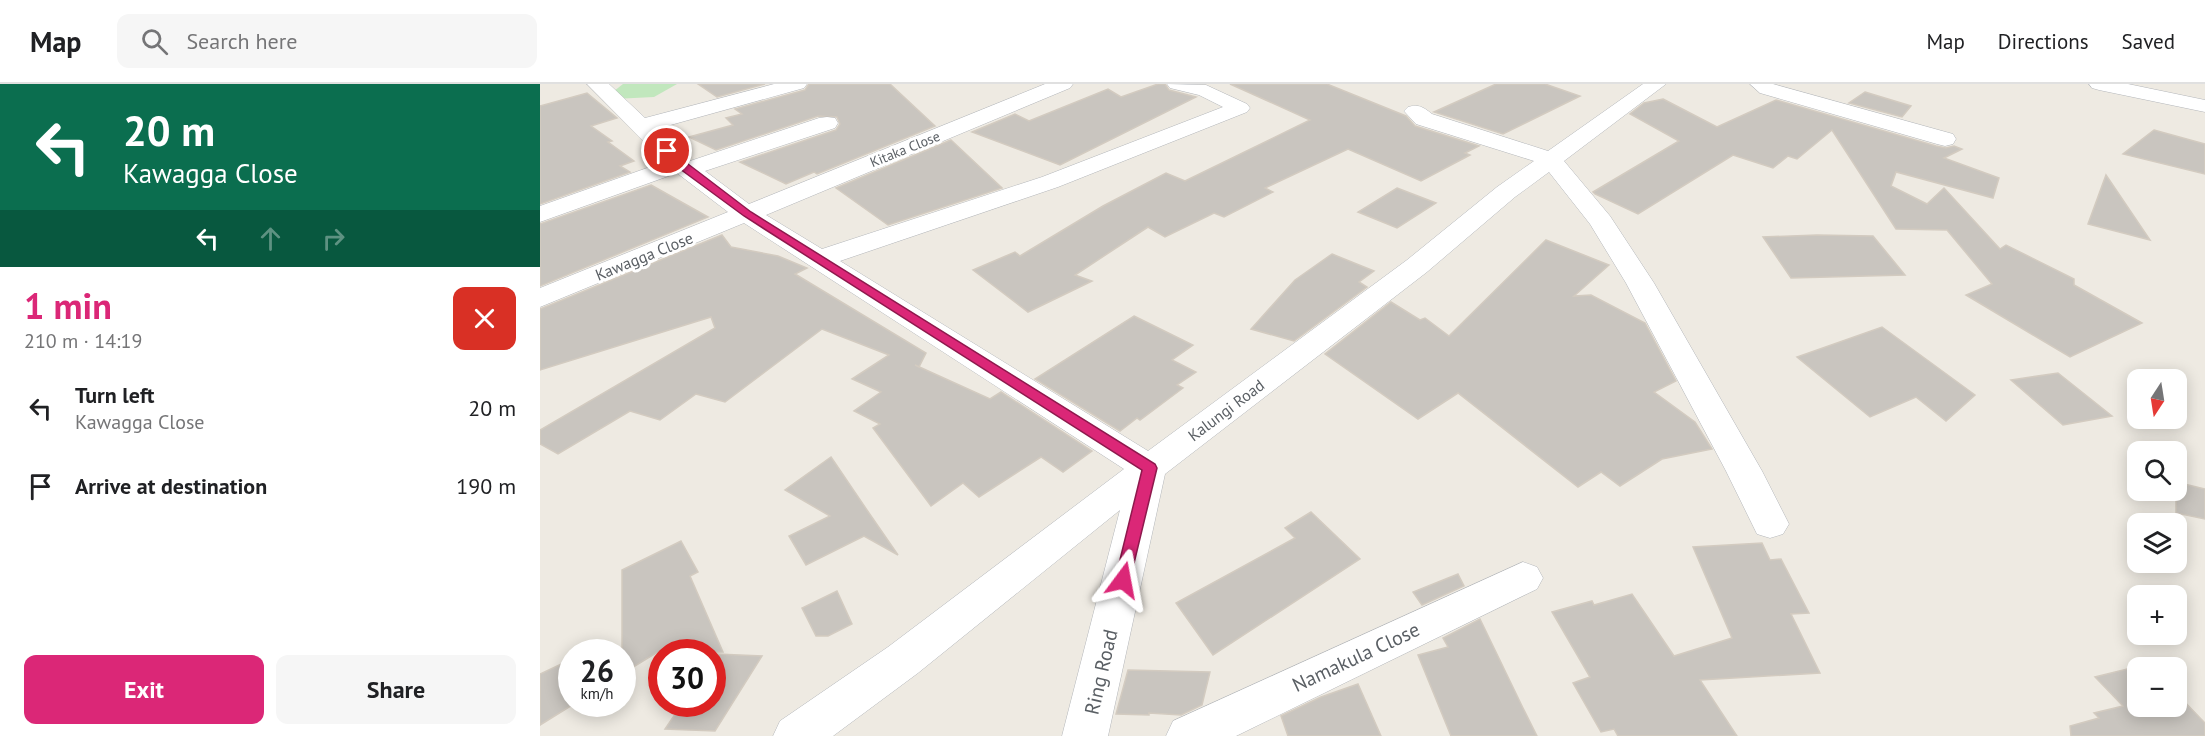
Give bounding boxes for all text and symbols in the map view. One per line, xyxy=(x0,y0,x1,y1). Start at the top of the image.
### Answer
search box xyxy=(117,14,537,68)
text: Map xyxy=(30,23,81,60)
icon: search xyxy=(138,25,171,58)
text: Search here xyxy=(186,27,297,55)
text: Map xyxy=(1926,28,1965,55)
text: Directions xyxy=(1998,28,2089,55)
text: Saved xyxy=(2122,28,2175,55)
text: 20 m xyxy=(123,103,215,158)
icon: left xyxy=(24,108,102,186)
pin xyxy=(641,125,692,176)
street label: Kitaka Close xyxy=(867,127,943,171)
icon: arrive xyxy=(650,134,683,167)
text: Kawagga Close xyxy=(123,156,298,190)
icon: left xyxy=(191,222,224,255)
icon: ahead xyxy=(254,222,287,255)
icon: right xyxy=(317,222,350,255)
street label: Kawagga Close xyxy=(592,227,696,285)
text: 1 min xyxy=(24,282,112,329)
button: close xyxy=(453,287,516,350)
text: 210 m · 14:19 xyxy=(24,328,142,354)
north arrow xyxy=(2127,369,2187,429)
map controls xyxy=(2127,369,2187,717)
street label: Kalungi Road xyxy=(1184,375,1268,445)
text: Turn left xyxy=(75,381,155,409)
icon: left xyxy=(24,392,57,425)
text: 20 m xyxy=(468,394,516,422)
text: Kawagga Close xyxy=(75,409,204,435)
button: search xyxy=(2127,441,2187,501)
icon: arrive xyxy=(24,470,57,503)
text: Arrive at destination xyxy=(75,472,267,500)
text: 190 m xyxy=(456,472,516,500)
button: layers xyxy=(2127,513,2187,573)
position arrow xyxy=(1091,548,1155,612)
button: + xyxy=(2127,585,2187,645)
street label: Namakula Close xyxy=(1288,616,1424,698)
street label: Ring Road xyxy=(1079,627,1123,717)
speed limit sign: 30 xyxy=(648,639,726,717)
text: 26 xyxy=(580,651,614,690)
button: Exit xyxy=(24,655,264,724)
button: Share xyxy=(276,655,516,724)
button: − xyxy=(2127,657,2187,717)
text: km/h xyxy=(581,684,613,703)

